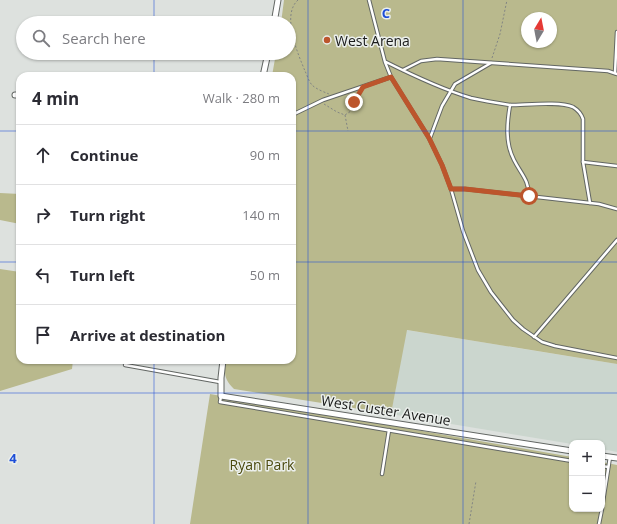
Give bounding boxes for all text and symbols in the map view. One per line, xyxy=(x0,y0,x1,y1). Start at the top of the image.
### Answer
text: C xyxy=(382,4,390,22)
north arrow xyxy=(521,12,557,48)
search box xyxy=(16,16,296,60)
icon: search xyxy=(30,27,52,49)
text: Search here xyxy=(62,28,146,48)
place label: West Arena xyxy=(335,31,410,50)
marker: West Arena xyxy=(322,35,332,45)
text: 4 min xyxy=(32,87,79,110)
text: Walk · 280 m xyxy=(203,89,280,107)
route end xyxy=(345,93,363,111)
icon: ahead xyxy=(32,144,54,166)
text: Continue xyxy=(70,145,138,165)
text: 90 m xyxy=(250,146,280,164)
route start xyxy=(520,187,538,205)
icon: right xyxy=(32,204,54,226)
text: Turn right xyxy=(70,205,145,225)
text: 140 m xyxy=(242,206,280,224)
icon: left xyxy=(32,264,54,286)
text: Turn left xyxy=(70,265,135,285)
text: 50 m xyxy=(250,266,280,284)
icon: arrive xyxy=(32,324,54,346)
text: Arrive at destination xyxy=(70,325,225,345)
street label: West Custer Avenue xyxy=(320,390,452,430)
map controls xyxy=(569,440,605,512)
button: + xyxy=(569,440,605,476)
text: 4 xyxy=(9,449,17,467)
park label: Ryan Park xyxy=(230,455,295,474)
button: − xyxy=(569,476,605,512)

